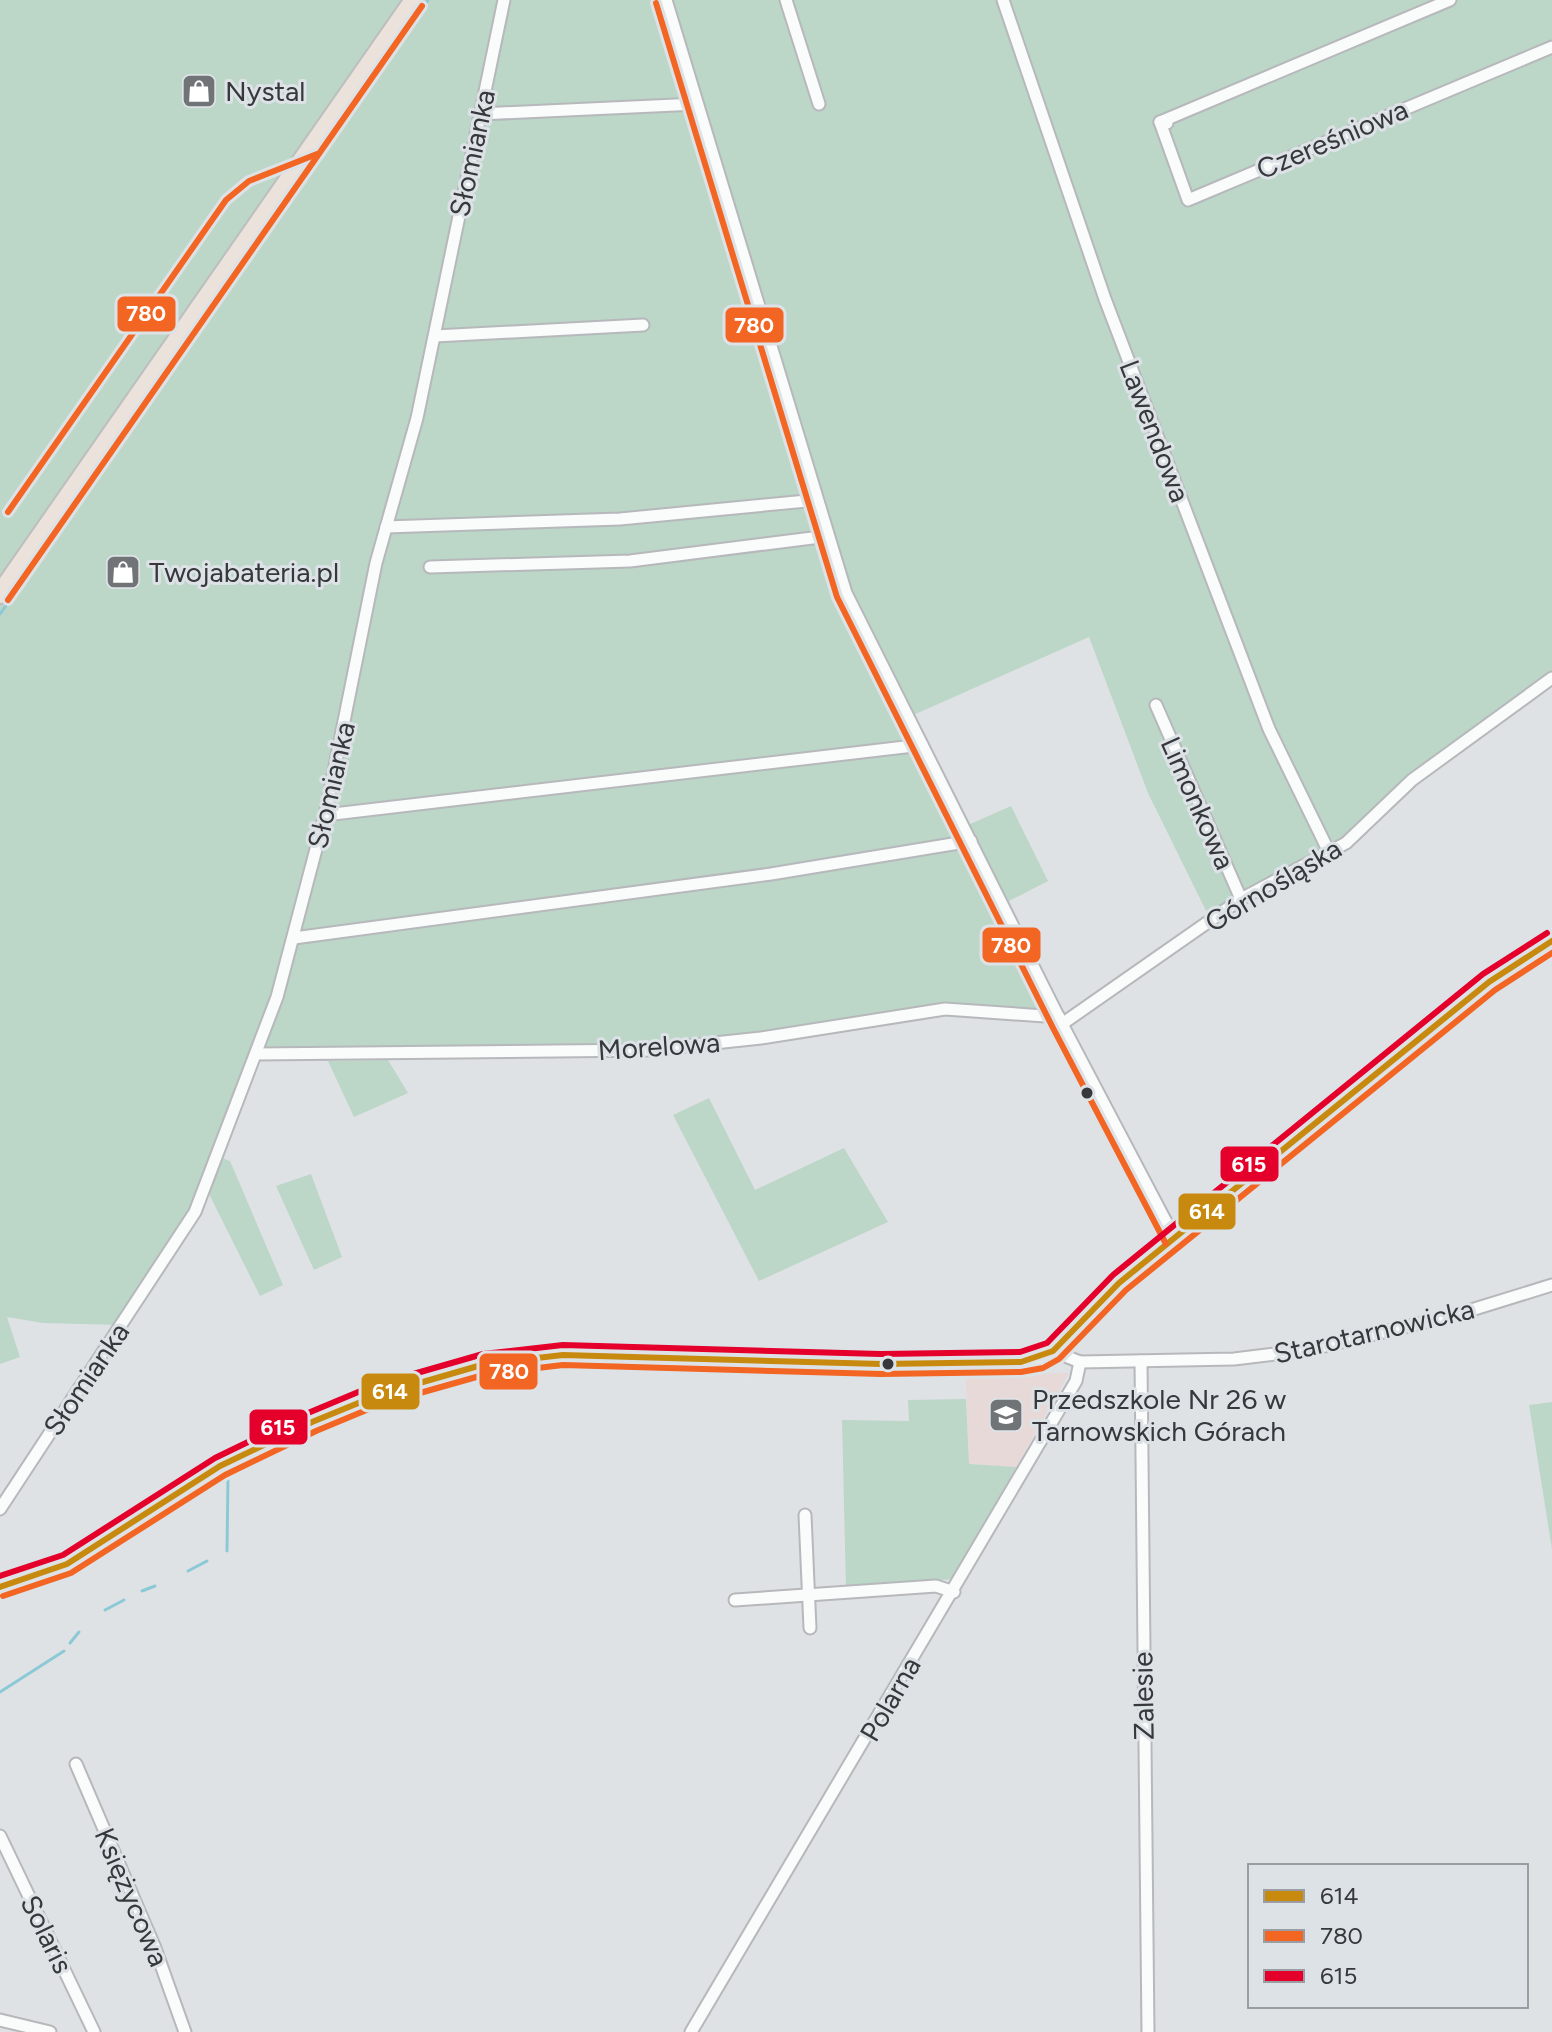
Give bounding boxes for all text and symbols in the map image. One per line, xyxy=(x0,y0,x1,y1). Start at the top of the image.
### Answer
shop icon: Nystal xyxy=(180,72,218,110)
place label: Nystal xyxy=(225,74,305,108)
street label: Słomianka xyxy=(442,86,502,220)
street label: Czereśniowa xyxy=(1251,92,1413,186)
line badge: 780 xyxy=(116,295,177,333)
text: 780 xyxy=(126,300,166,327)
line badge: 780 xyxy=(724,306,785,344)
text: 780 xyxy=(734,312,774,339)
street label: Lawendowa xyxy=(1112,355,1198,507)
shop icon: Twojabateria.pl xyxy=(104,553,142,591)
place label: Twojabateria.pl xyxy=(149,555,339,589)
street label: Słomianka xyxy=(300,718,362,852)
street label: Limonkowa xyxy=(1154,731,1242,875)
street label: Górnośląska xyxy=(1199,831,1347,939)
line badge: 780 xyxy=(981,926,1042,964)
text: 780 xyxy=(991,932,1031,959)
street label: Morelowa xyxy=(597,1025,721,1067)
unlabelled marker xyxy=(1079,1085,1095,1101)
line badge: 615 xyxy=(1219,1145,1280,1183)
text: 615 xyxy=(1232,1151,1266,1178)
line badge: 614 xyxy=(1177,1192,1237,1231)
text: 614 xyxy=(1189,1198,1225,1225)
street label: Starotarnowicka xyxy=(1271,1291,1477,1371)
street label: Słomianka xyxy=(36,1316,136,1442)
line badge: 780 xyxy=(478,1352,539,1391)
unlabelled marker xyxy=(880,1356,896,1372)
text: 780 xyxy=(489,1358,529,1385)
line badge: 614 xyxy=(360,1372,421,1411)
text: 614 xyxy=(372,1378,408,1405)
place label: Przedszkole Nr 26 w Tarnowskich Górach xyxy=(1032,1382,1286,1448)
school or university icon: Przedszkole Nr 26 w Tarnowskich Górach xyxy=(987,1396,1025,1434)
line badge: 615 xyxy=(248,1408,309,1446)
text: 615 xyxy=(261,1414,295,1441)
street label: Polarna xyxy=(852,1651,928,1747)
street label: Zalesie xyxy=(1125,1651,1161,1741)
street label: Księżycowa xyxy=(88,1823,176,1971)
legend xyxy=(1248,1864,1528,2008)
text: 614 xyxy=(1320,1881,1358,1910)
street label: Solaris xyxy=(14,1889,80,1979)
text: 780 xyxy=(1320,1921,1363,1950)
text: 615 xyxy=(1320,1961,1357,1990)

